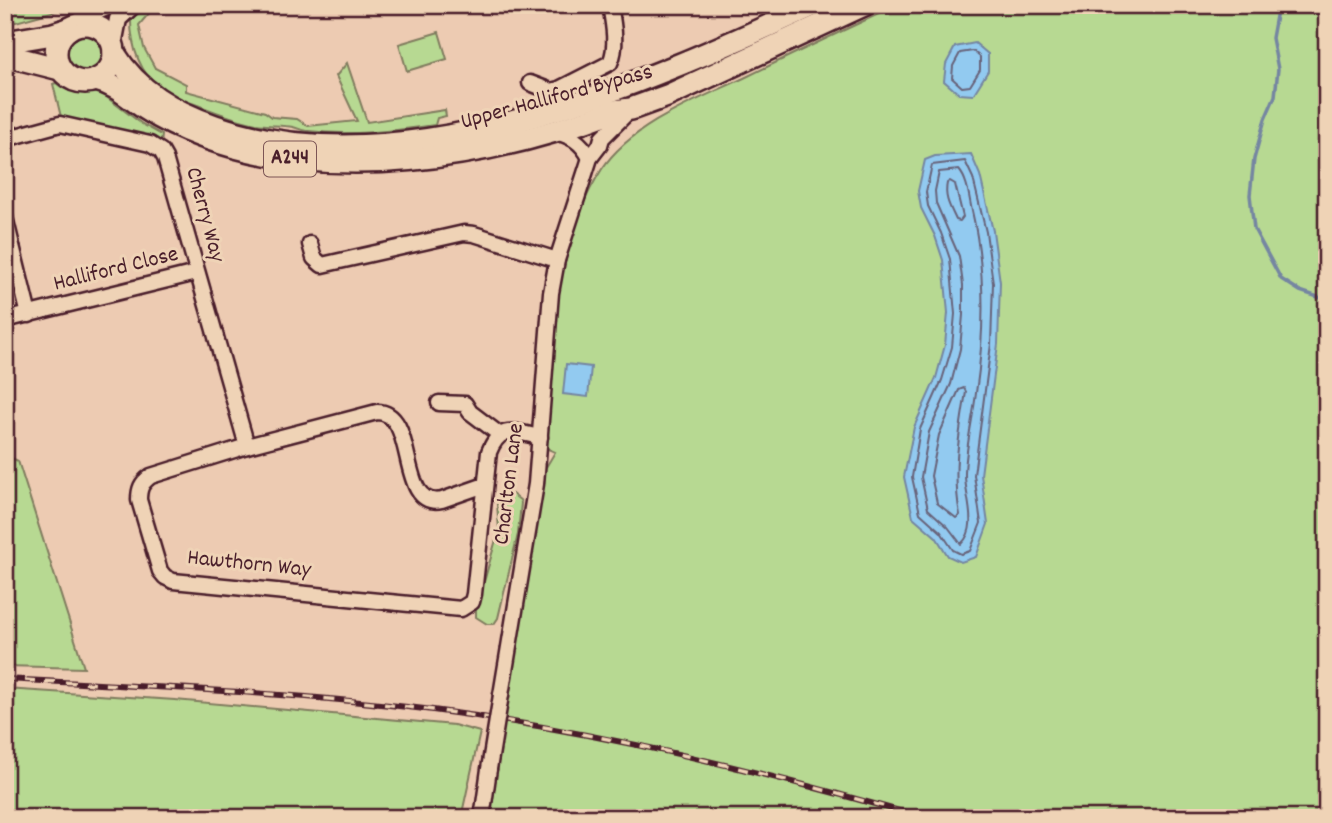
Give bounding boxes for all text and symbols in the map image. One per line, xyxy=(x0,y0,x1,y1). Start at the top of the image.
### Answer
street label: Upper Halliford Bypass xyxy=(457,56,657,140)
road number: A244 xyxy=(264,142,316,176)
street label: Cherry Way xyxy=(176,164,233,267)
street label: Halliford Close xyxy=(50,239,182,301)
street label: Charlton Lane xyxy=(486,421,534,547)
street label: Hawthorn Way xyxy=(185,542,313,588)

